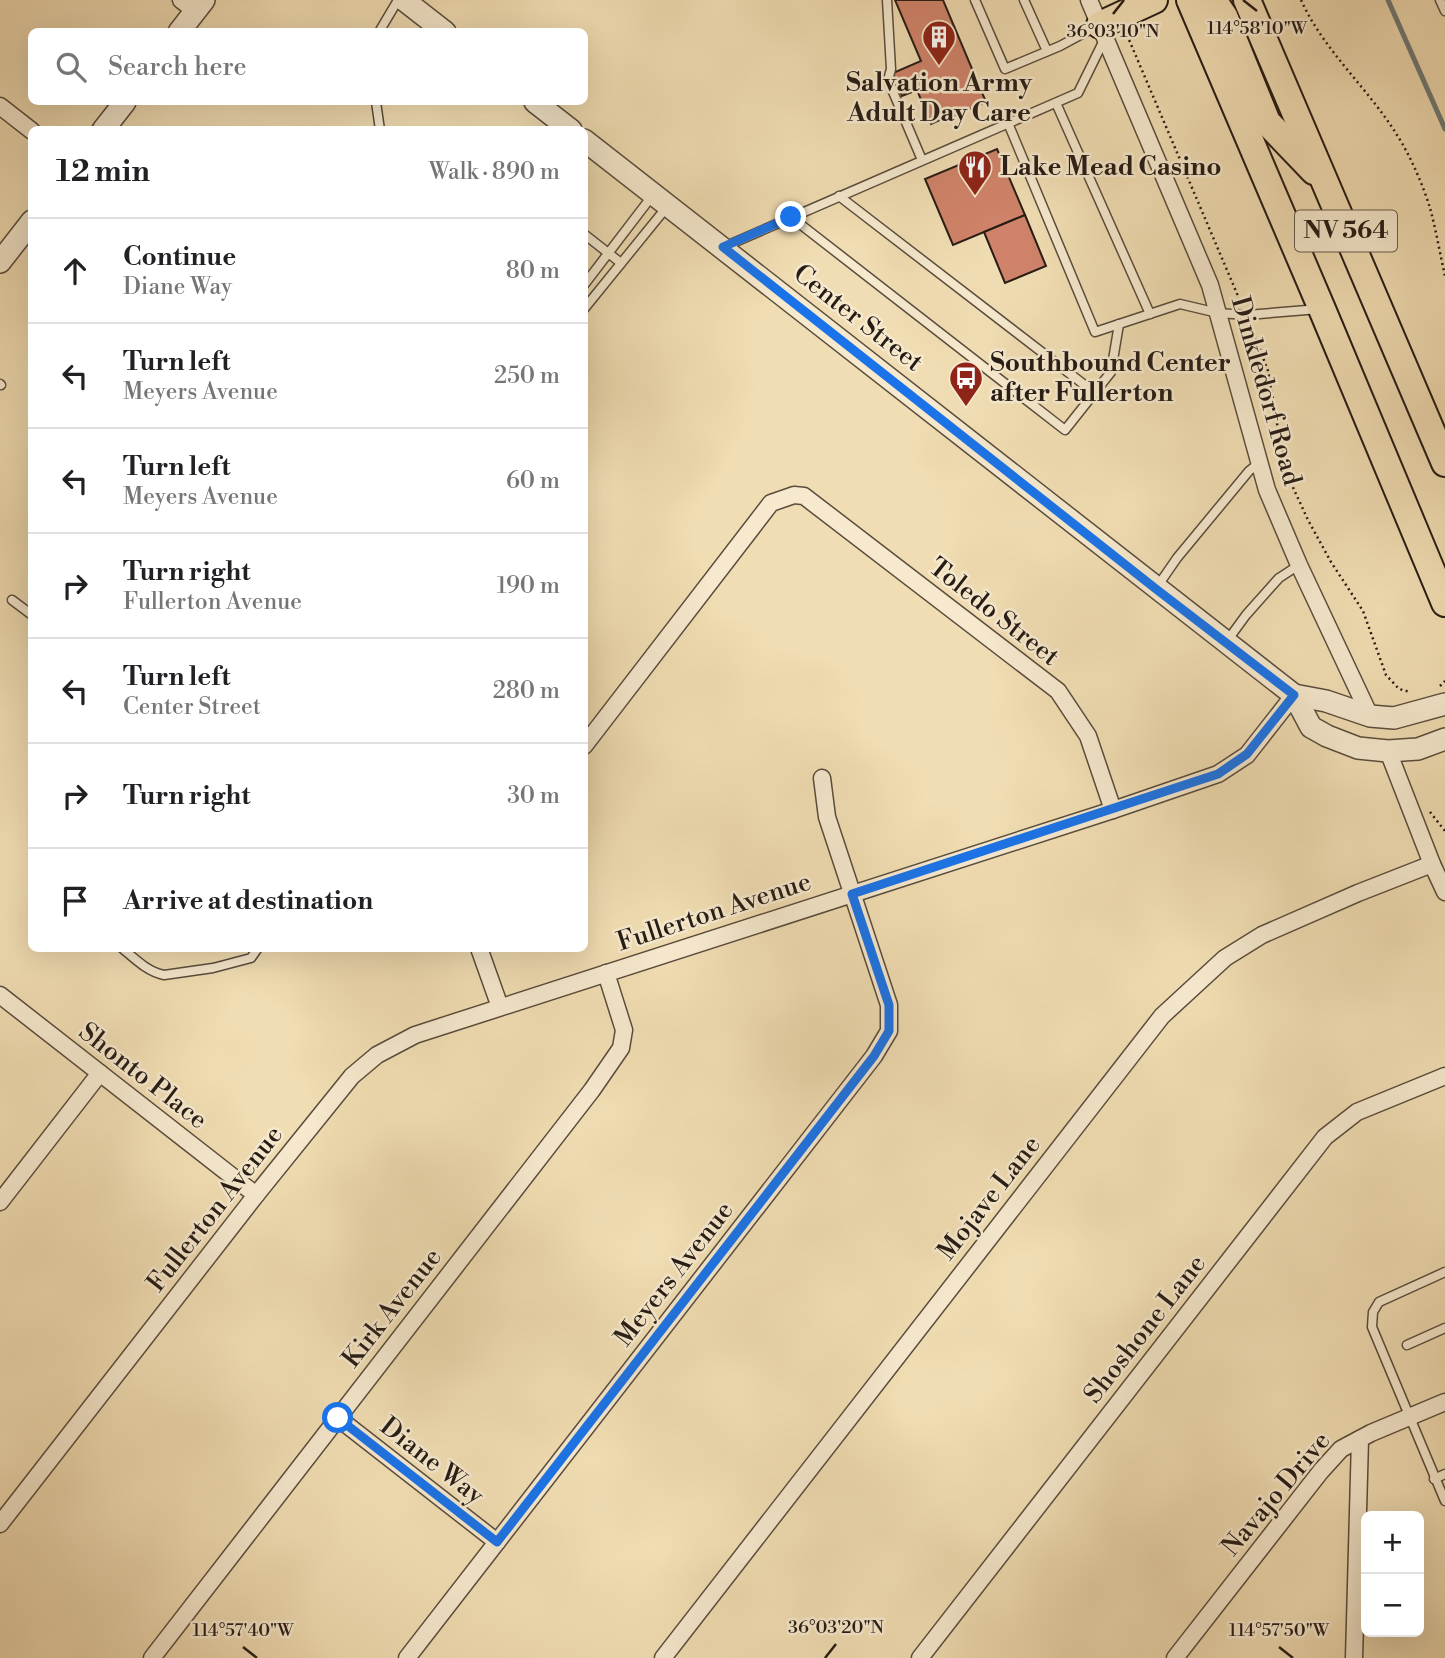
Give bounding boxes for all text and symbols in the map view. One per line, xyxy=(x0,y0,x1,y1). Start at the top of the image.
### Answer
text: 114°58'10"W xyxy=(1207,17,1308,40)
building icon: Salvation Army Adult Day Care xyxy=(920,18,958,67)
text: 36°03'10"N xyxy=(1067,20,1160,43)
search box xyxy=(28,28,588,105)
icon: search xyxy=(52,48,90,86)
text: Search here xyxy=(108,51,247,83)
place label: Salvation Army Adult Day Care xyxy=(846,67,1033,129)
restaurant icon: Lake Mead Casino xyxy=(956,148,994,197)
place label: Lake Mead Casino xyxy=(1000,151,1222,183)
text: 12 min xyxy=(56,153,150,191)
text: Walk · 890 m xyxy=(429,158,560,186)
route end xyxy=(775,201,806,232)
road number: NV 564 xyxy=(1295,210,1397,252)
text: Continue xyxy=(123,241,236,273)
icon: ahead xyxy=(56,252,94,290)
text: 80 m xyxy=(506,257,560,285)
street label: Center Street xyxy=(787,257,929,379)
text: Diane Way xyxy=(123,273,232,301)
street label: Dinkledorf Road xyxy=(1224,293,1308,489)
text: Turn left xyxy=(123,346,231,378)
place label: Southbound Center after Fullerton xyxy=(990,347,1231,409)
icon: left xyxy=(56,357,94,395)
bus stop icon: Southbound Center after Fullerton xyxy=(947,359,985,408)
text: 250 m xyxy=(494,362,560,390)
text: Meyers Avenue xyxy=(123,378,278,406)
text: Turn left xyxy=(123,451,231,483)
icon: left xyxy=(56,462,94,500)
text: 60 m xyxy=(506,467,560,495)
text: Meyers Avenue xyxy=(123,483,278,511)
street label: Toledo Street xyxy=(922,551,1066,673)
text: Turn right xyxy=(123,556,251,588)
icon: right xyxy=(56,567,94,605)
text: 190 m xyxy=(497,572,560,600)
text: Fullerton Avenue xyxy=(123,588,302,616)
text: Turn left xyxy=(123,661,231,693)
icon: left xyxy=(56,672,94,710)
text: 280 m xyxy=(493,677,560,705)
text: Center Street xyxy=(123,693,261,721)
icon: right xyxy=(56,777,94,815)
text: Turn right xyxy=(123,780,251,812)
text: 30 m xyxy=(507,782,560,810)
street label: Fullerton Avenue xyxy=(613,866,815,958)
icon: arrive xyxy=(56,882,94,920)
text: Arrive at destination xyxy=(123,885,373,917)
street label: Shonto Place xyxy=(72,1016,214,1136)
street label: Fullerton Avenue xyxy=(140,1119,290,1299)
street label: Mojave Lane xyxy=(930,1129,1048,1267)
street label: Meyers Avenue xyxy=(608,1195,740,1353)
street label: Kirk Avenue xyxy=(335,1242,449,1374)
street label: Shoshone Lane xyxy=(1077,1248,1213,1410)
route start xyxy=(322,1402,353,1433)
street label: Diane Way xyxy=(374,1410,491,1512)
street label: Navajo Drive xyxy=(1215,1425,1337,1563)
map controls xyxy=(1361,1511,1424,1637)
button: + xyxy=(1361,1511,1424,1574)
button: − xyxy=(1361,1574,1424,1637)
text: 36°03'20"N xyxy=(788,1616,885,1639)
text: 114°57'40"W xyxy=(192,1619,294,1642)
text: 114°57'50"W xyxy=(1229,1619,1330,1642)

